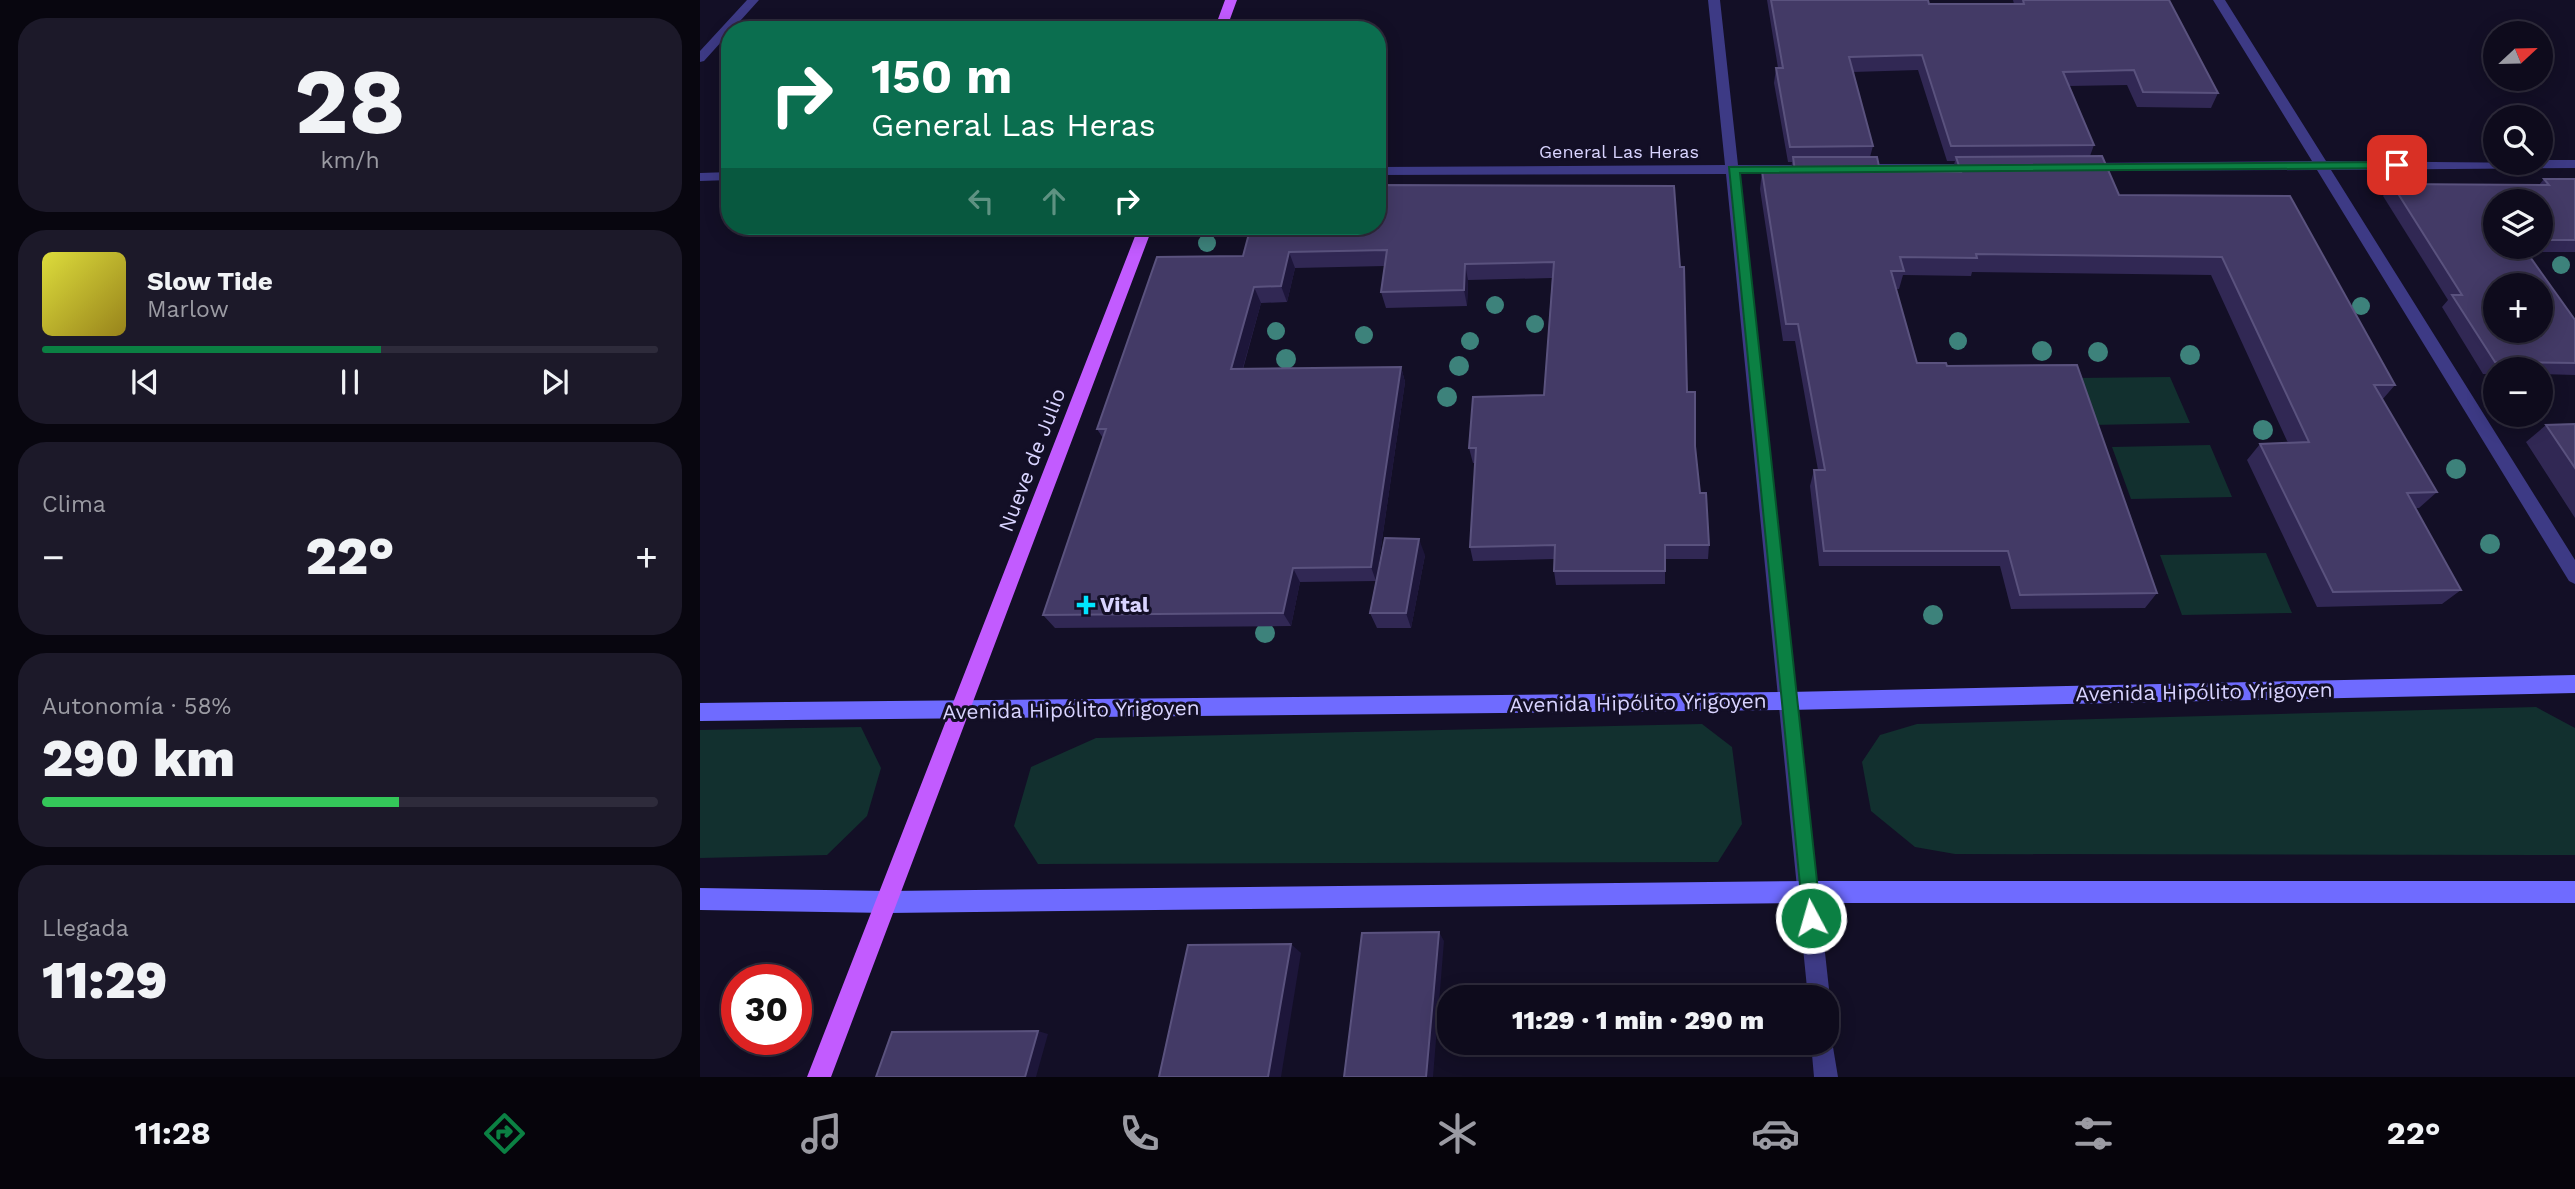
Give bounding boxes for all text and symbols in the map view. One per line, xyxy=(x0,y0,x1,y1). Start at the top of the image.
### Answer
north arrow xyxy=(2483,21,2553,91)
map controls xyxy=(2483,21,2553,427)
text: 150 m xyxy=(871,47,1012,105)
text: 28 xyxy=(294,48,406,155)
icon: right xyxy=(756,49,847,140)
button: search xyxy=(2483,105,2553,175)
text: General Las Heras xyxy=(871,106,1156,144)
pin xyxy=(2367,135,2427,195)
street label: General Las Heras xyxy=(1539,141,1699,162)
icon: arrive xyxy=(2378,146,2416,184)
text: km/h xyxy=(320,147,380,174)
icon: left xyxy=(962,182,1000,220)
icon: ahead xyxy=(1035,182,1073,220)
icon: right xyxy=(1108,182,1146,220)
button: layers xyxy=(2483,189,2553,259)
text: Slow Tide xyxy=(147,266,273,296)
button: + xyxy=(2483,273,2553,343)
text: Marlow xyxy=(147,296,229,323)
button: − xyxy=(2483,357,2553,427)
icon: previous xyxy=(126,363,164,401)
icon: pause xyxy=(331,363,369,401)
icon: next xyxy=(536,363,574,401)
street label: Nueve de Julio xyxy=(993,385,1070,535)
text: Clima xyxy=(42,491,106,518)
text: 22° xyxy=(306,526,394,587)
text: − xyxy=(42,535,65,579)
text: + xyxy=(635,535,658,579)
place label: Vital xyxy=(1100,592,1149,617)
marker: Vital xyxy=(1078,597,1094,613)
street label: Avenida Hipólito Yrigoyen xyxy=(2075,677,2333,706)
street label: Avenida Hipólito Yrigoyen xyxy=(1509,688,1767,717)
text: Autonomía · 58% xyxy=(42,693,231,720)
street label: Avenida Hipólito Yrigoyen xyxy=(942,695,1200,724)
text: 290 km xyxy=(42,728,235,789)
position arrow xyxy=(1774,881,1848,955)
text: Llegada xyxy=(42,915,129,942)
text: 11:29 xyxy=(42,950,167,1011)
speed limit sign: 30 xyxy=(721,964,812,1055)
text: 11:29 · 1 min · 290 m xyxy=(1512,1005,1764,1035)
icon: directions xyxy=(480,1109,529,1158)
icon: music xyxy=(797,1109,846,1158)
icon: phone xyxy=(1115,1109,1164,1158)
icon: climate xyxy=(1433,1109,1482,1158)
icon: car xyxy=(1751,1109,1800,1158)
icon: filters xyxy=(2069,1109,2118,1158)
text: 11:28 xyxy=(134,1114,211,1152)
text: 22° xyxy=(2387,1114,2441,1152)

